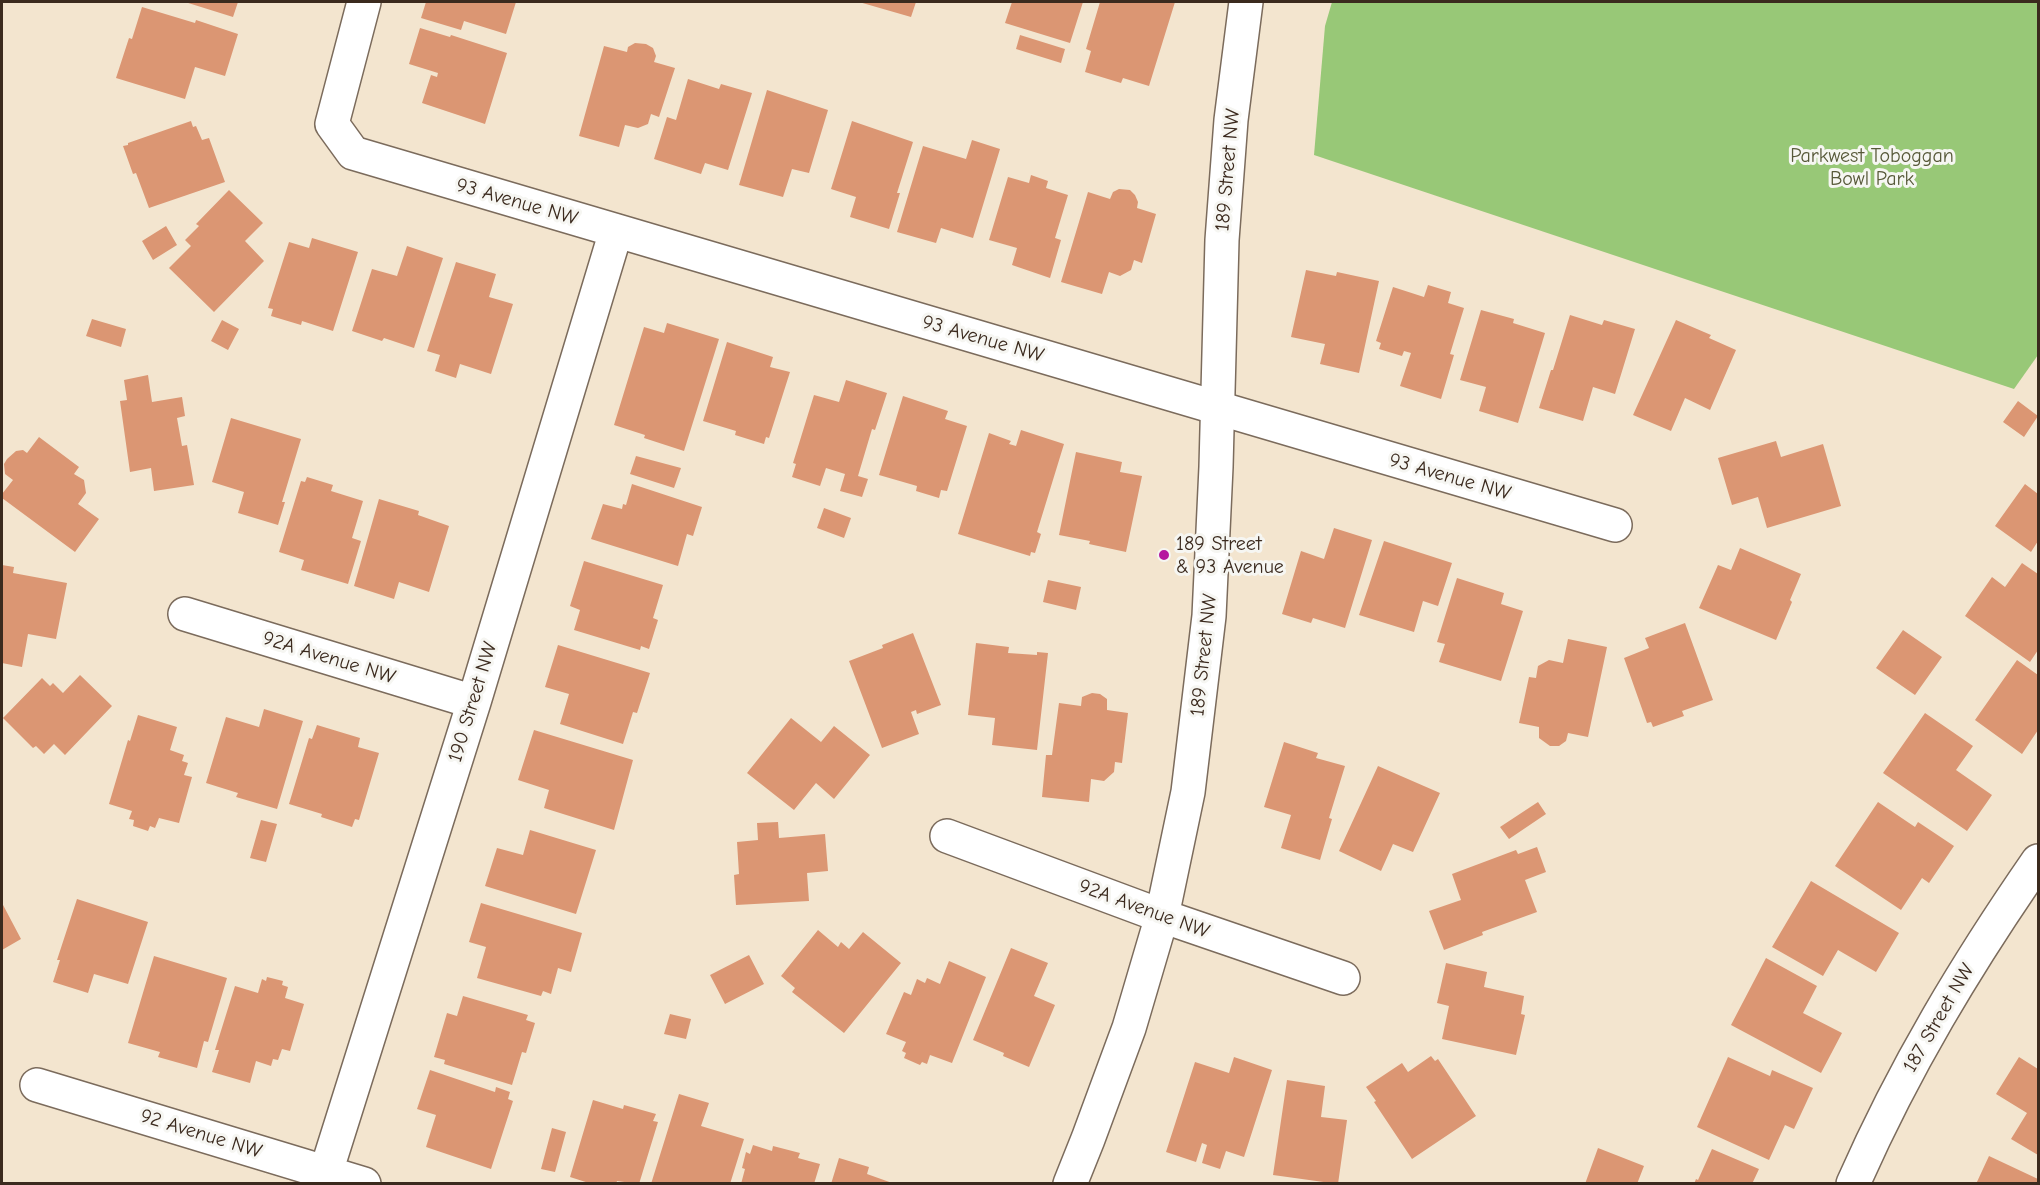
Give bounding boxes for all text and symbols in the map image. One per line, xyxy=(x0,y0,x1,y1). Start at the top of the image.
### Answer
street label: 189 Street NW xyxy=(1211,108,1245,232)
park label: Parkwest Toboggan Bowl Park xyxy=(1790,144,1954,191)
street label: 93 Avenue NW xyxy=(453,173,581,231)
street label: 93 Avenue NW xyxy=(919,310,1047,368)
street label: 93 Avenue NW xyxy=(1386,448,1514,506)
place label: 189 Street & 93 Avenue xyxy=(1176,532,1284,579)
marker: 189 Street & 93 Avenue xyxy=(1157,548,1171,562)
street label: 189 Street NW xyxy=(1186,593,1222,717)
street label: 92A Avenue NW xyxy=(260,626,398,690)
street label: 190 Street NW xyxy=(443,639,503,765)
street label: 92A Avenue NW xyxy=(1075,874,1213,944)
street label: 187 Street NW xyxy=(1898,959,1980,1077)
street label: 92 Avenue NW xyxy=(137,1104,265,1164)

